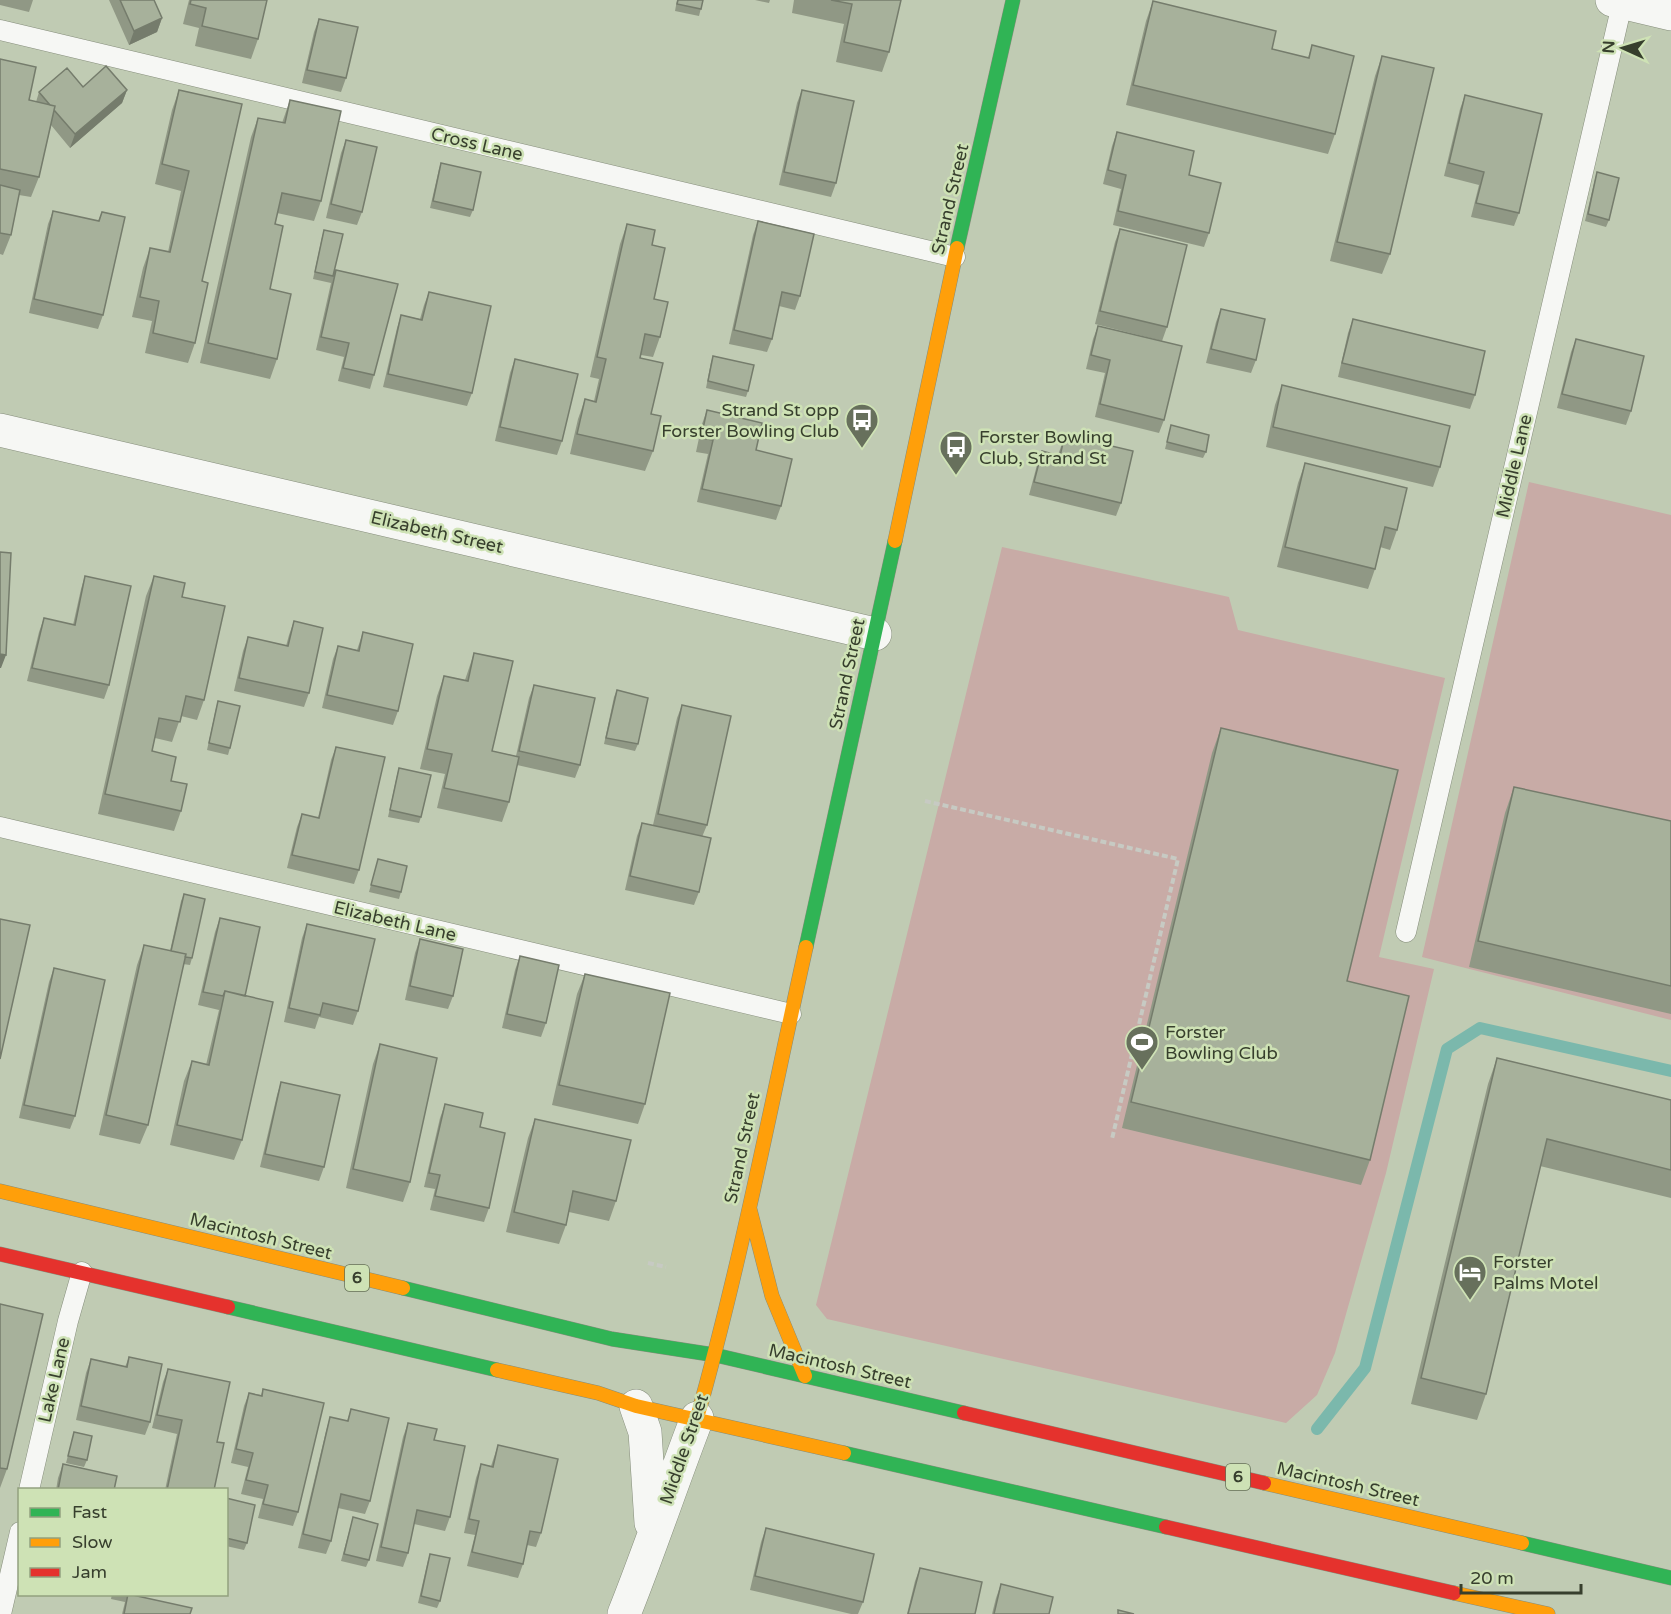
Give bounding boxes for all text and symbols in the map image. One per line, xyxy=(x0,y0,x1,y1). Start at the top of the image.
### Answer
north arrow xyxy=(1593,18,1653,78)
text: N xyxy=(1599,40,1619,54)
street label: Cross Lane xyxy=(429,123,525,165)
street label: Strand Street xyxy=(927,141,973,257)
place label: Strand St opp Forster Bowling Club xyxy=(661,399,839,442)
bus stop icon: Strand St opp Forster Bowling Club xyxy=(844,402,880,449)
street label: Middle Lane xyxy=(1491,412,1537,520)
place label: Forster Bowling Club, Strand St xyxy=(979,426,1113,469)
bus stop icon: Forster Bowling Club, Strand St xyxy=(938,429,974,476)
street label: Elizabeth Street xyxy=(369,506,505,558)
street label: Strand Street xyxy=(824,616,870,732)
street label: Elizabeth Lane xyxy=(332,896,458,946)
place label: Forster Bowling Club xyxy=(1165,1021,1278,1064)
sports icon: Forster Bowling Club xyxy=(1124,1024,1160,1071)
street label: Strand Street xyxy=(719,1090,765,1206)
street label: Macintosh Street xyxy=(188,1208,334,1264)
place label: Forster Palms Motel xyxy=(1493,1251,1599,1294)
hotel icon: Forster Palms Motel xyxy=(1452,1254,1488,1301)
road number: 6 xyxy=(345,1265,369,1291)
street label: Lake Lane xyxy=(34,1335,74,1425)
street label: Macintosh Street xyxy=(767,1339,914,1393)
street label: Middle Street xyxy=(655,1391,713,1507)
street label: Macintosh Street xyxy=(1275,1457,1422,1511)
road number: 6 xyxy=(1226,1464,1250,1490)
legend xyxy=(18,1488,228,1596)
text: Fast xyxy=(72,1501,107,1523)
text: Slow xyxy=(72,1531,113,1553)
scale bar xyxy=(1461,1557,1581,1595)
text: Jam xyxy=(72,1561,107,1583)
text: 20 m xyxy=(1470,1567,1514,1589)

